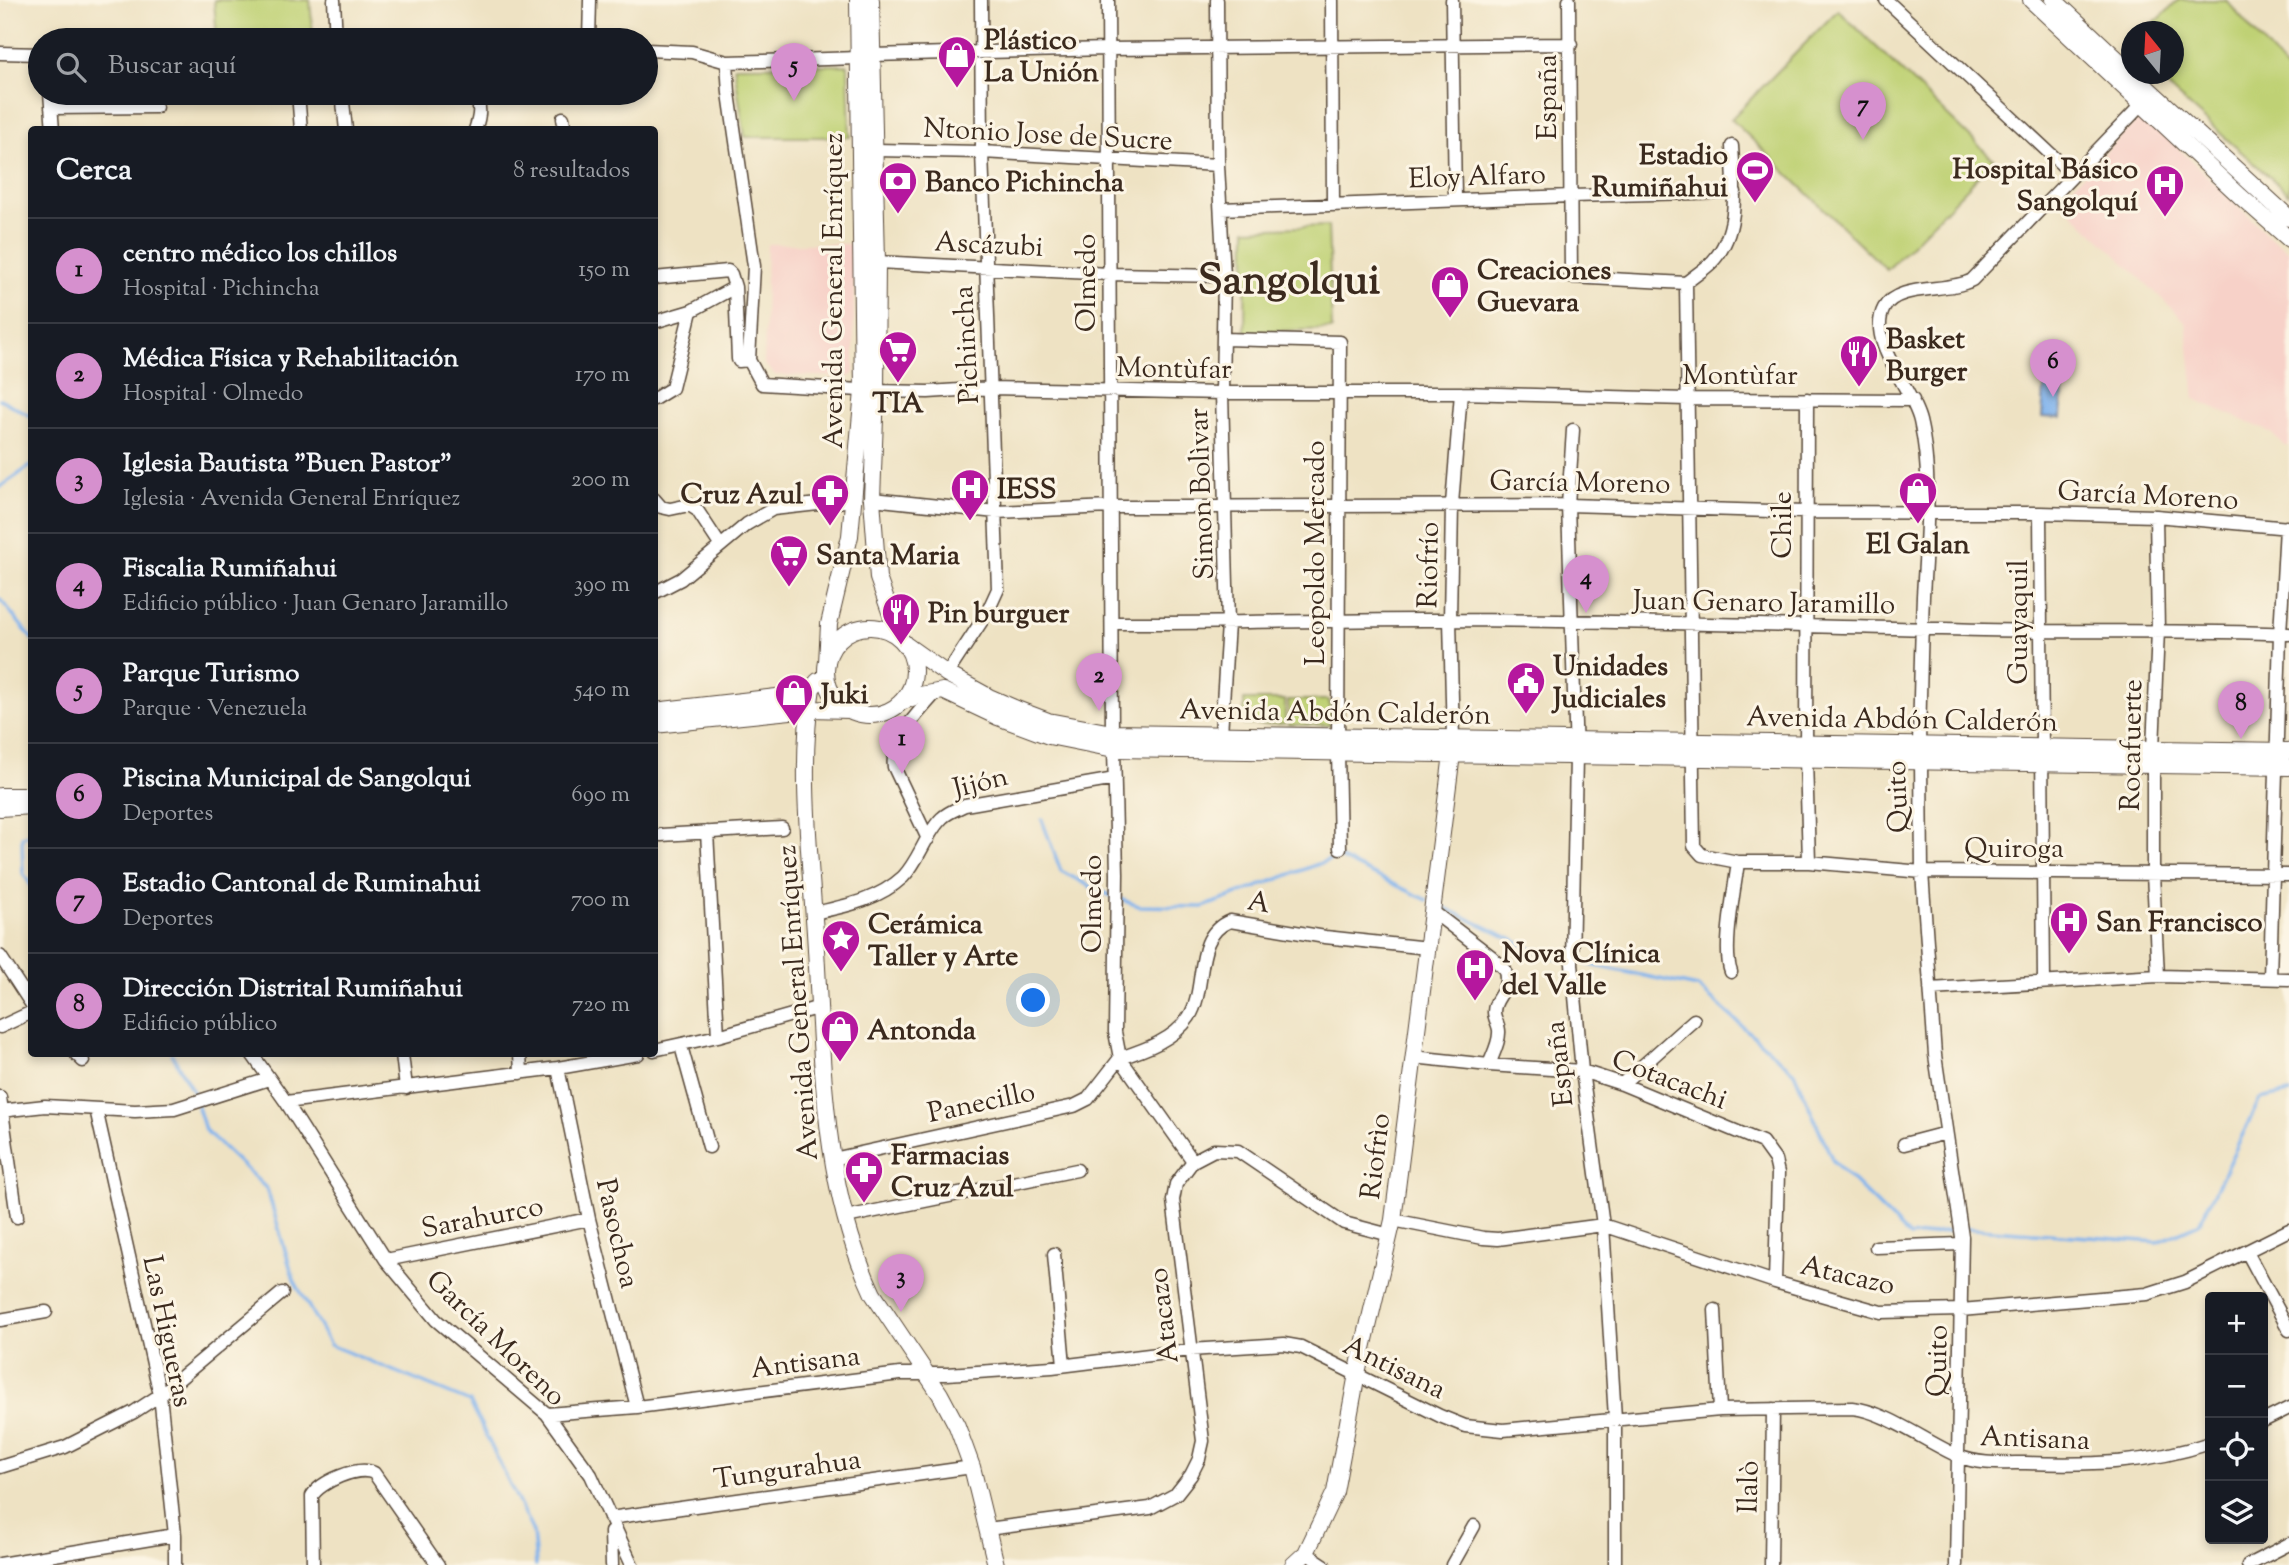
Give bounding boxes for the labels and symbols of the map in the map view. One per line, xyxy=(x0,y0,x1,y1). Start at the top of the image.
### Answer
north arrow xyxy=(2121,21,2184,84)
place label: Plástico La Unión xyxy=(984,22,1099,94)
shop icon: Plástico La Unión xyxy=(936,34,978,89)
pin: 5 xyxy=(771,43,817,101)
street label: España xyxy=(1529,54,1569,140)
pin: 7 xyxy=(1840,82,1886,140)
street label: Ntonio Jose de Sucre xyxy=(922,109,1174,163)
street label: Avenida General Enríquez xyxy=(815,133,855,449)
place label: Estadio Rumiñahui xyxy=(1592,137,1728,209)
sports icon: Estadio Rumiñahui xyxy=(1734,149,1776,204)
place label: Hospital Básico Sangolquí xyxy=(1953,151,2138,223)
street label: Eloy Alfaro xyxy=(1408,156,1546,200)
bank icon: Banco Pichincha xyxy=(877,160,919,215)
hospital icon: Hospital Básico Sangolquí xyxy=(2144,163,2186,218)
place label: Banco Pichincha xyxy=(925,164,1124,204)
street label: Ascázubi xyxy=(933,223,1044,269)
street label: Olmedo xyxy=(1068,234,1108,332)
place label: Creaciones Guevara xyxy=(1477,252,1611,324)
district label: Sangolqui xyxy=(1198,253,1380,313)
shop icon: Creaciones Guevara xyxy=(1429,264,1471,319)
street label: Pichincha xyxy=(945,285,991,405)
place label: Basket Burger xyxy=(1886,321,1968,393)
supermarket icon: TIA xyxy=(877,329,919,384)
restaurant icon: Basket Burger xyxy=(1838,333,1880,388)
pin: 6 xyxy=(2030,339,2076,397)
street label: Montùfar xyxy=(1116,349,1232,391)
street label: Montùfar xyxy=(1682,357,1798,397)
place label: TIA xyxy=(872,385,924,425)
street label: Simon Bolìvar xyxy=(1180,407,1226,581)
street label: Leopoldo Mercado xyxy=(1297,441,1337,665)
street label: García Moreno xyxy=(1489,462,1671,506)
hospital icon: IESS xyxy=(949,467,991,522)
shop icon: El Galan xyxy=(1897,470,1939,525)
place label: IESS xyxy=(997,471,1056,511)
pharmacy icon: Cruz Azul xyxy=(809,472,851,527)
street label: García Moreno xyxy=(2056,472,2239,522)
place label: Cruz Azul xyxy=(680,476,803,516)
street label: Chile xyxy=(1764,491,1804,559)
street label: Riofrío xyxy=(1409,521,1451,609)
place label: El Galan xyxy=(1866,526,1970,566)
supermarket icon: Santa Maria xyxy=(768,533,810,588)
place label: Santa Maria xyxy=(816,537,960,577)
pin: 4 xyxy=(1563,555,1609,613)
street label: Guayaquil xyxy=(2000,559,2040,685)
street label: Juan Genaro Jaramillo xyxy=(1630,582,1895,626)
restaurant icon: Pin burguer xyxy=(880,591,922,646)
place label: Pin burguer xyxy=(928,595,1070,635)
place label: Unidades Judiciales xyxy=(1551,648,1668,720)
pin: 2 xyxy=(1076,653,1122,711)
public building icon: Unidades Judiciales xyxy=(1505,660,1547,715)
shop icon: Juki xyxy=(773,672,815,727)
place label: Juki xyxy=(819,676,869,716)
street label: Rocafuerte xyxy=(2112,679,2154,811)
pin: 8 xyxy=(2218,681,2264,739)
street label: Avenida Abdón Calderón xyxy=(1179,691,1491,737)
street label: Avenida Abdón Calderón xyxy=(1746,698,2058,744)
pin: 1 xyxy=(879,716,925,774)
street label: Jijón xyxy=(947,758,1013,811)
street label: Quito xyxy=(1878,760,1920,834)
street label: Quiroga xyxy=(1964,830,2064,870)
street label: Avenida General Enríquez xyxy=(768,844,830,1162)
street label: Olmedo xyxy=(1074,855,1114,953)
street label: A xyxy=(1244,882,1273,926)
hospital icon: San Francisco xyxy=(2048,900,2090,955)
place label: San Francisco xyxy=(2096,904,2262,944)
place label: Cerámica Taller y Arte xyxy=(868,906,1018,978)
place icon: Cerámica Taller y Arte xyxy=(820,918,862,973)
place label: Nova Clínica del Valle xyxy=(1502,935,1660,1007)
hospital icon: Nova Clínica del Valle xyxy=(1454,947,1496,1002)
your location xyxy=(1016,983,1050,1017)
shop icon: Antonda xyxy=(819,1008,861,1063)
place label: Antonda xyxy=(867,1012,976,1052)
street label: España xyxy=(1537,1019,1585,1108)
street label: Cotacachi xyxy=(1605,1040,1733,1121)
street label: Panecillo xyxy=(924,1073,1039,1135)
street label: Riofrìo xyxy=(1352,1111,1402,1202)
place label: Farmacias Cruz Azul xyxy=(891,1137,1014,1209)
pharmacy icon: Farmacias Cruz Azul xyxy=(843,1149,885,1204)
street label: Pasochoa xyxy=(584,1175,648,1293)
street label: Sarahurco xyxy=(418,1188,547,1250)
street label: Atacazo xyxy=(1796,1247,1899,1307)
street label: Las Higueras xyxy=(130,1252,202,1411)
pin: 3 xyxy=(878,1254,924,1312)
street label: García Moreno xyxy=(416,1262,574,1416)
street label: Atacazo xyxy=(1139,1266,1191,1366)
street label: Quito xyxy=(1918,1325,1960,1398)
street label: Antisana xyxy=(1336,1327,1452,1411)
street label: Antisana xyxy=(748,1337,862,1391)
street label: Antisana xyxy=(1979,1418,2091,1462)
street label: Tungurahua xyxy=(711,1441,864,1501)
street label: Ilalò xyxy=(1730,1460,1770,1514)

